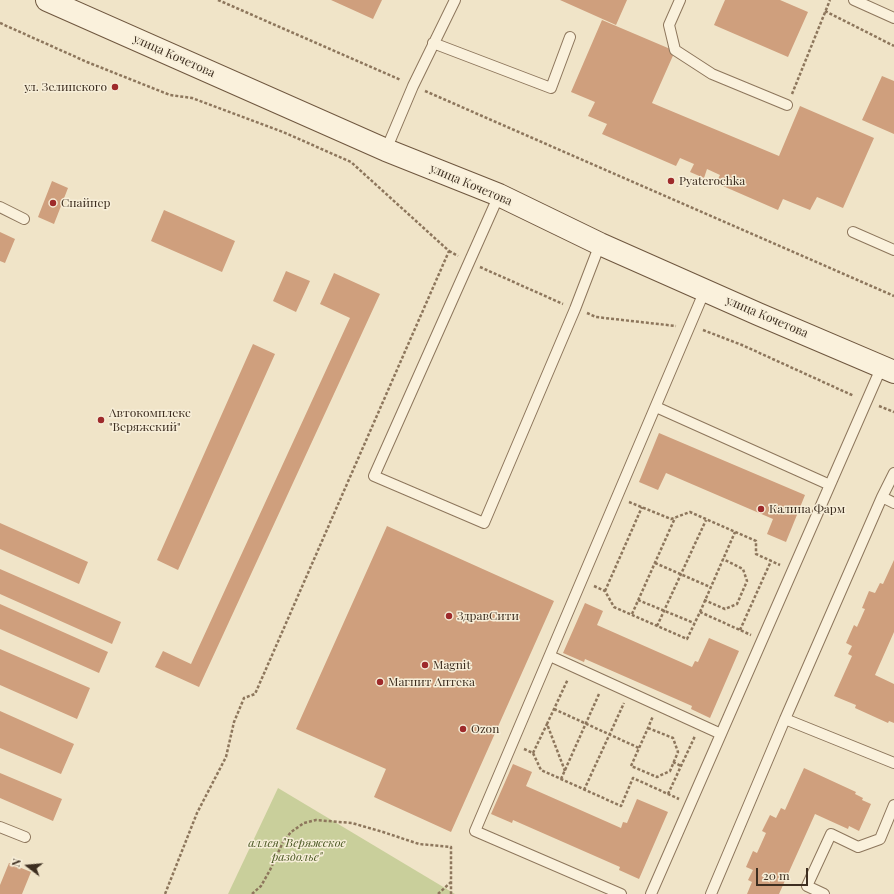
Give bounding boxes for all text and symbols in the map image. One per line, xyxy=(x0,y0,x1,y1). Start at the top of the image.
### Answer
street label: улица Кочетова xyxy=(131,32,217,80)
place label: ул. Зелинского xyxy=(24,80,107,94)
marker: ул. Зелинского xyxy=(110,82,120,92)
street label: улица Кочетова xyxy=(428,161,514,209)
place label: Pyaterochka xyxy=(679,174,745,188)
marker: Pyaterochka xyxy=(666,176,676,186)
place label: Снайпер xyxy=(61,196,110,210)
marker: Снайпер xyxy=(48,198,58,208)
street label: улица Кочетова xyxy=(724,293,810,341)
place label: Автокомплекс "Веряжский" xyxy=(109,406,191,434)
marker: Автокомплекс "Веряжский" xyxy=(96,415,106,425)
place label: Калина Фарм xyxy=(769,502,845,516)
marker: Калина Фарм xyxy=(756,504,766,514)
place label: ЗдравСити xyxy=(457,609,519,623)
marker: ЗдравСити xyxy=(444,611,454,621)
place label: Magnit xyxy=(433,658,471,672)
marker: Magnit xyxy=(420,660,430,670)
place label: Магнит Аптека xyxy=(388,675,475,689)
marker: Магнит Аптека xyxy=(375,677,385,687)
place label: Ozon xyxy=(471,722,499,736)
marker: Ozon xyxy=(458,724,468,734)
park label: аллея "Веряжское раздолье" xyxy=(248,836,346,864)
north arrow xyxy=(8,846,48,886)
text: N xyxy=(8,857,24,868)
scale bar xyxy=(758,860,810,886)
text: 20 m xyxy=(763,867,790,883)

